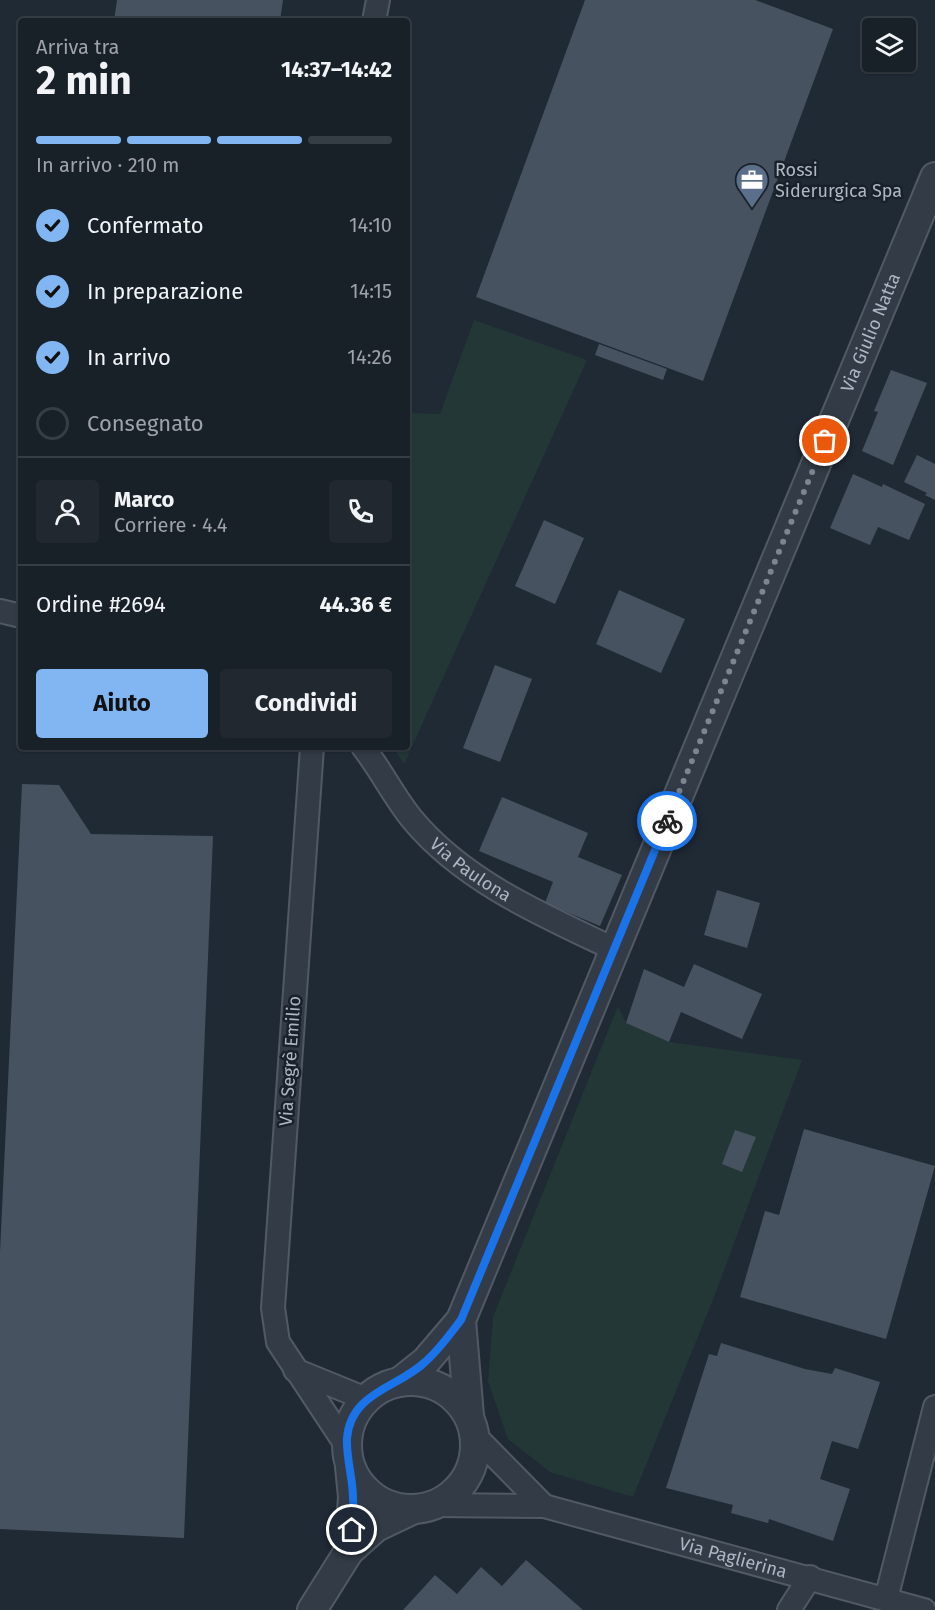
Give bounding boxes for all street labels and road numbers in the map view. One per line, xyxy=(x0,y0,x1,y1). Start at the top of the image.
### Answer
street label: Via Giulio Natta xyxy=(836,270,905,395)
street label: Via Paulona xyxy=(425,833,515,907)
street label: Via Segrè Emilio xyxy=(274,995,306,1127)
street label: Via Paglierina xyxy=(677,1533,789,1583)

